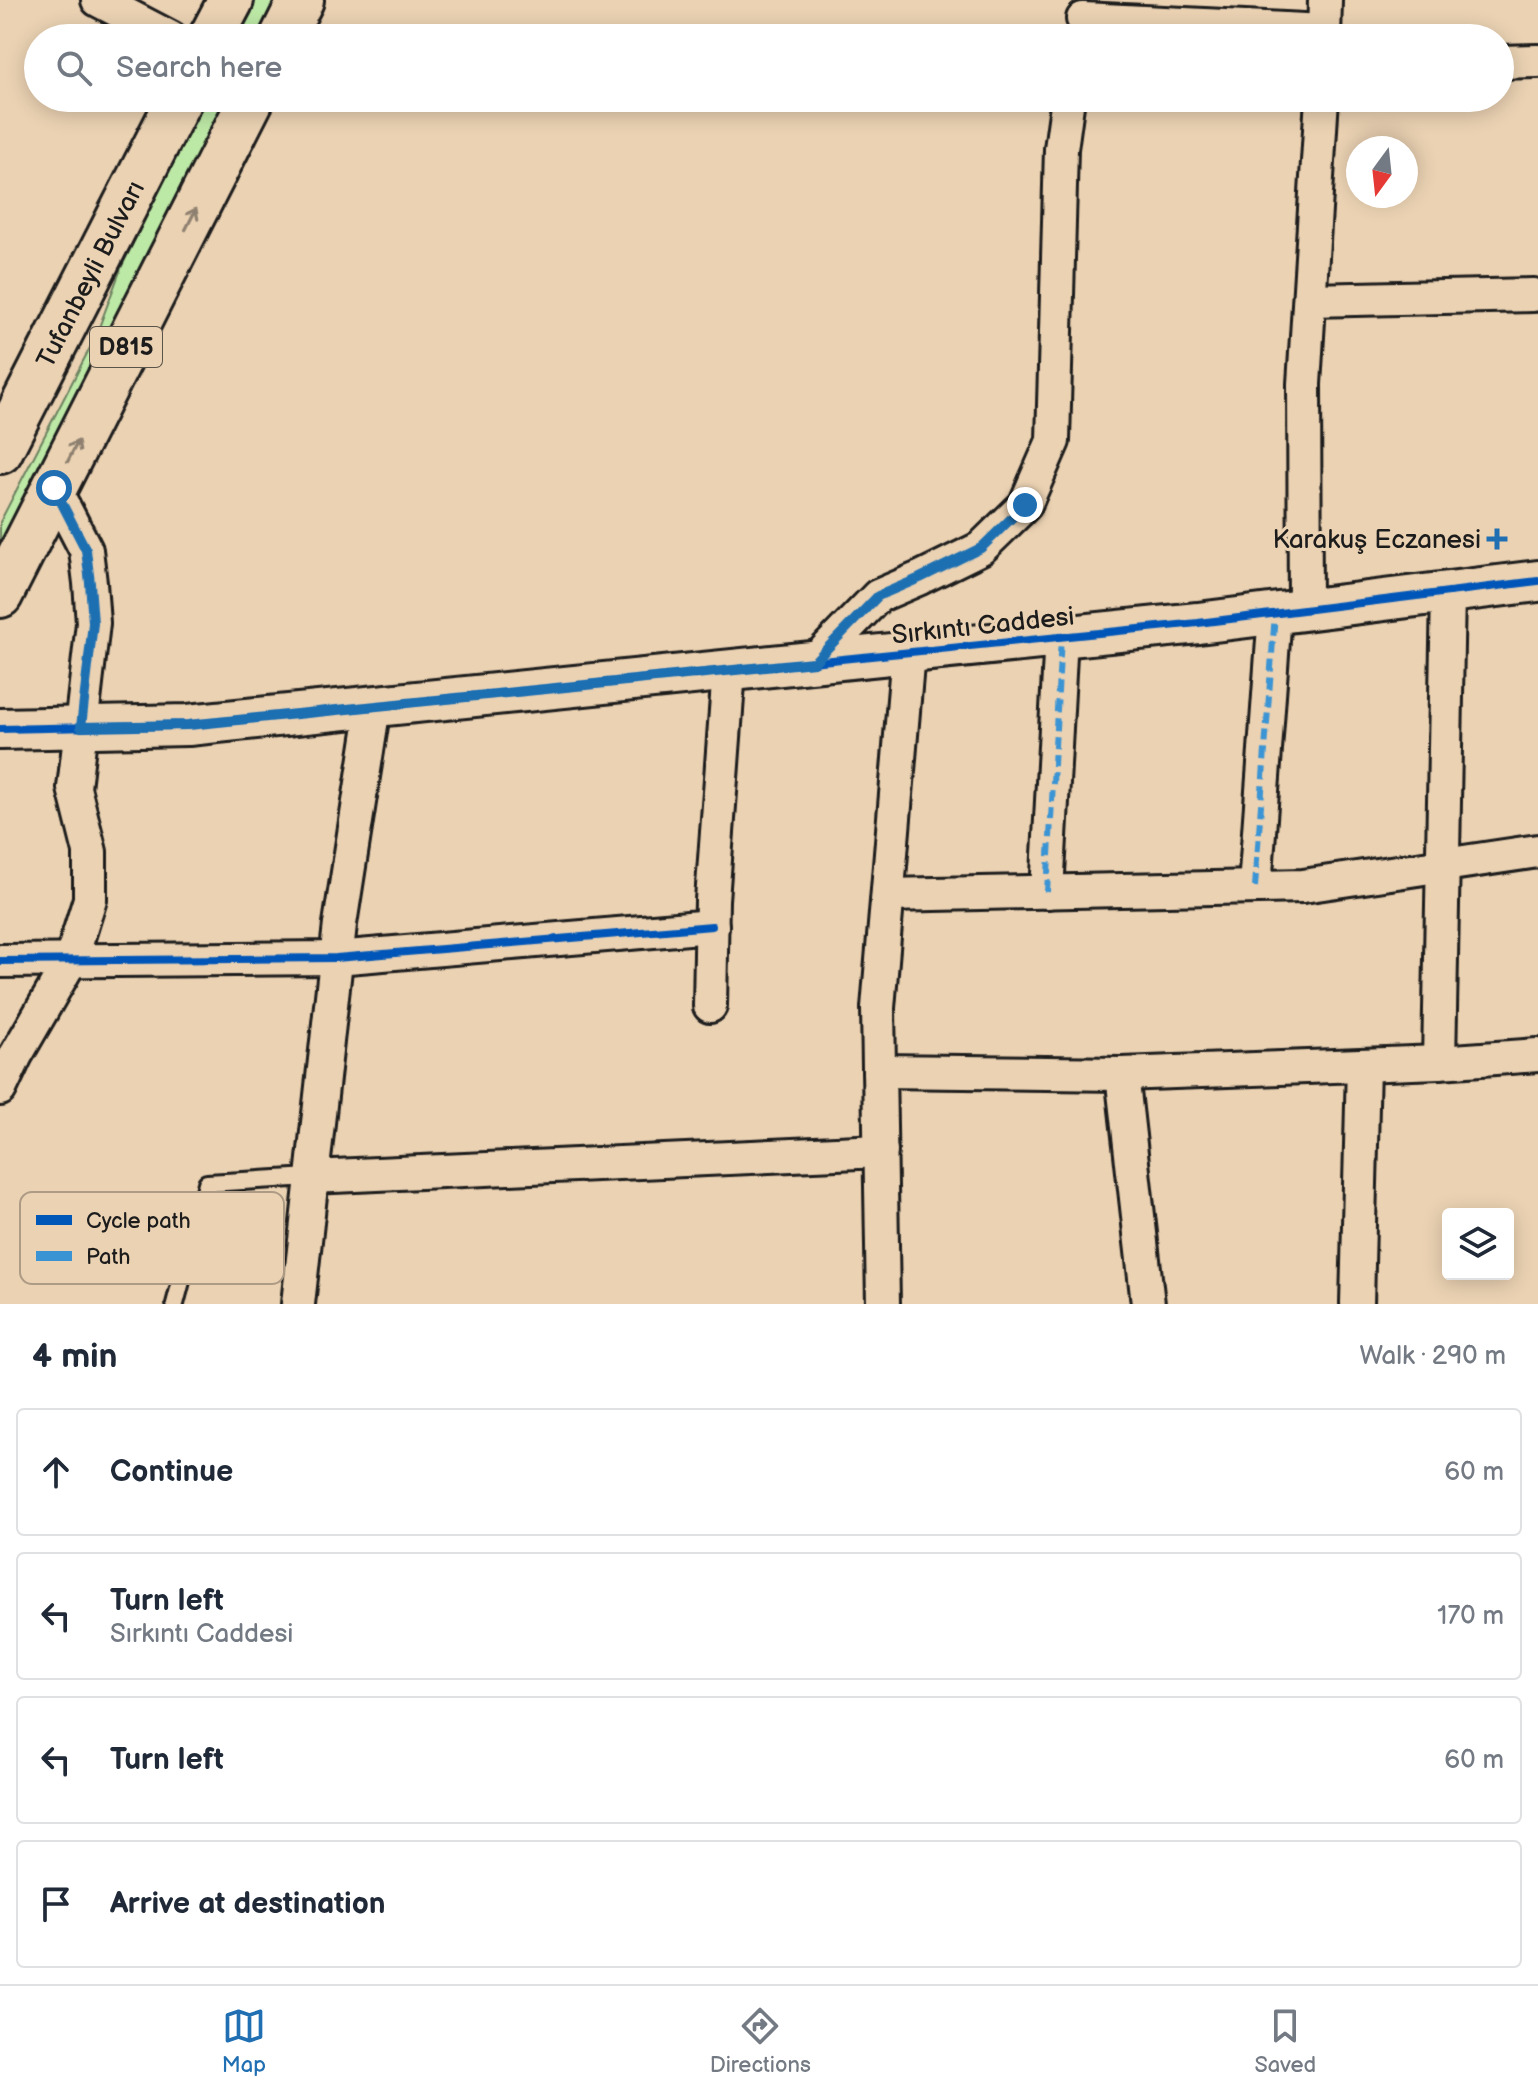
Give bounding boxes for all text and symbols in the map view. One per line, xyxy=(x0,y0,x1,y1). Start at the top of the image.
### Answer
search box xyxy=(24,24,1514,112)
icon: search xyxy=(52,46,96,90)
text: Search here xyxy=(116,50,282,86)
north arrow xyxy=(1346,136,1418,208)
street label: Tufanbeyli Bulvarı xyxy=(31,176,152,373)
one-way arrow xyxy=(183,207,199,231)
road number: D815 xyxy=(90,327,162,367)
one-way arrow xyxy=(66,439,81,463)
route start xyxy=(36,470,72,506)
route end xyxy=(1007,487,1043,523)
place label: Karakuş Eczanesi xyxy=(1272,525,1481,556)
marker: Karakuş Eczanesi xyxy=(1488,530,1506,548)
street label: Sırkıntı Caddesi xyxy=(890,601,1076,651)
legend xyxy=(20,1192,284,1284)
text: Cycle path xyxy=(86,1208,191,1235)
map controls xyxy=(1442,1208,1514,1280)
button: layers xyxy=(1442,1208,1514,1280)
text: Path xyxy=(86,1244,130,1271)
text: 4 min xyxy=(32,1336,118,1377)
text: Walk · 290 m xyxy=(1359,1341,1506,1372)
icon: ahead xyxy=(34,1450,78,1494)
text: Continue xyxy=(110,1454,233,1490)
text: 60 m xyxy=(1444,1457,1504,1488)
text: Turn left xyxy=(110,1583,224,1619)
icon: left xyxy=(34,1594,78,1638)
text: 170 m xyxy=(1437,1601,1504,1632)
text: Sırkıntı Caddesi xyxy=(110,1619,293,1650)
icon: left xyxy=(34,1738,78,1782)
text: Turn left xyxy=(110,1742,224,1778)
text: 60 m xyxy=(1444,1745,1504,1776)
icon: arrive xyxy=(34,1882,78,1926)
text: Arrive at destination xyxy=(110,1886,386,1922)
tab: Map xyxy=(222,2004,266,2079)
tab: Directions xyxy=(710,2004,811,2079)
tab: Saved xyxy=(1254,2004,1316,2079)

